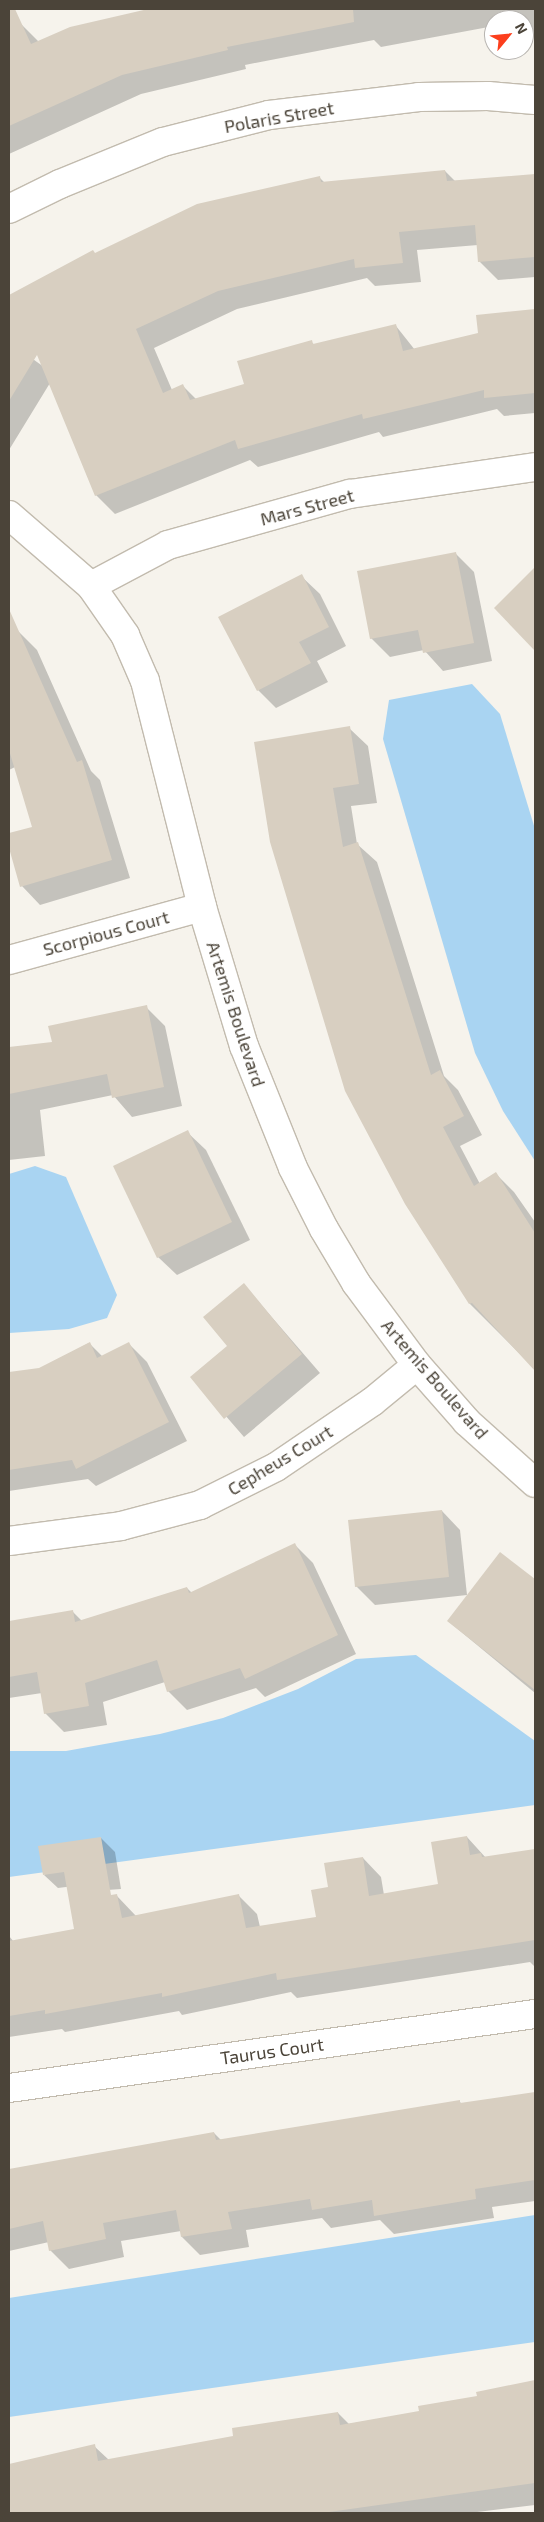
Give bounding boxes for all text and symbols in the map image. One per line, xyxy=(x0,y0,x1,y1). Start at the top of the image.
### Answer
north arrow xyxy=(484,10,534,60)
text: N xyxy=(512,20,532,37)
street label: Polaris Street xyxy=(223,97,335,137)
street label: Mars Street xyxy=(258,484,356,530)
street label: Scorpious Court xyxy=(41,906,171,960)
street label: Artemis Boulevard xyxy=(202,939,270,1089)
street label: Artemis Boulevard xyxy=(377,1315,493,1443)
street label: Cepheus Court xyxy=(224,1420,336,1500)
street label: Taurus Court xyxy=(219,2033,325,2069)

